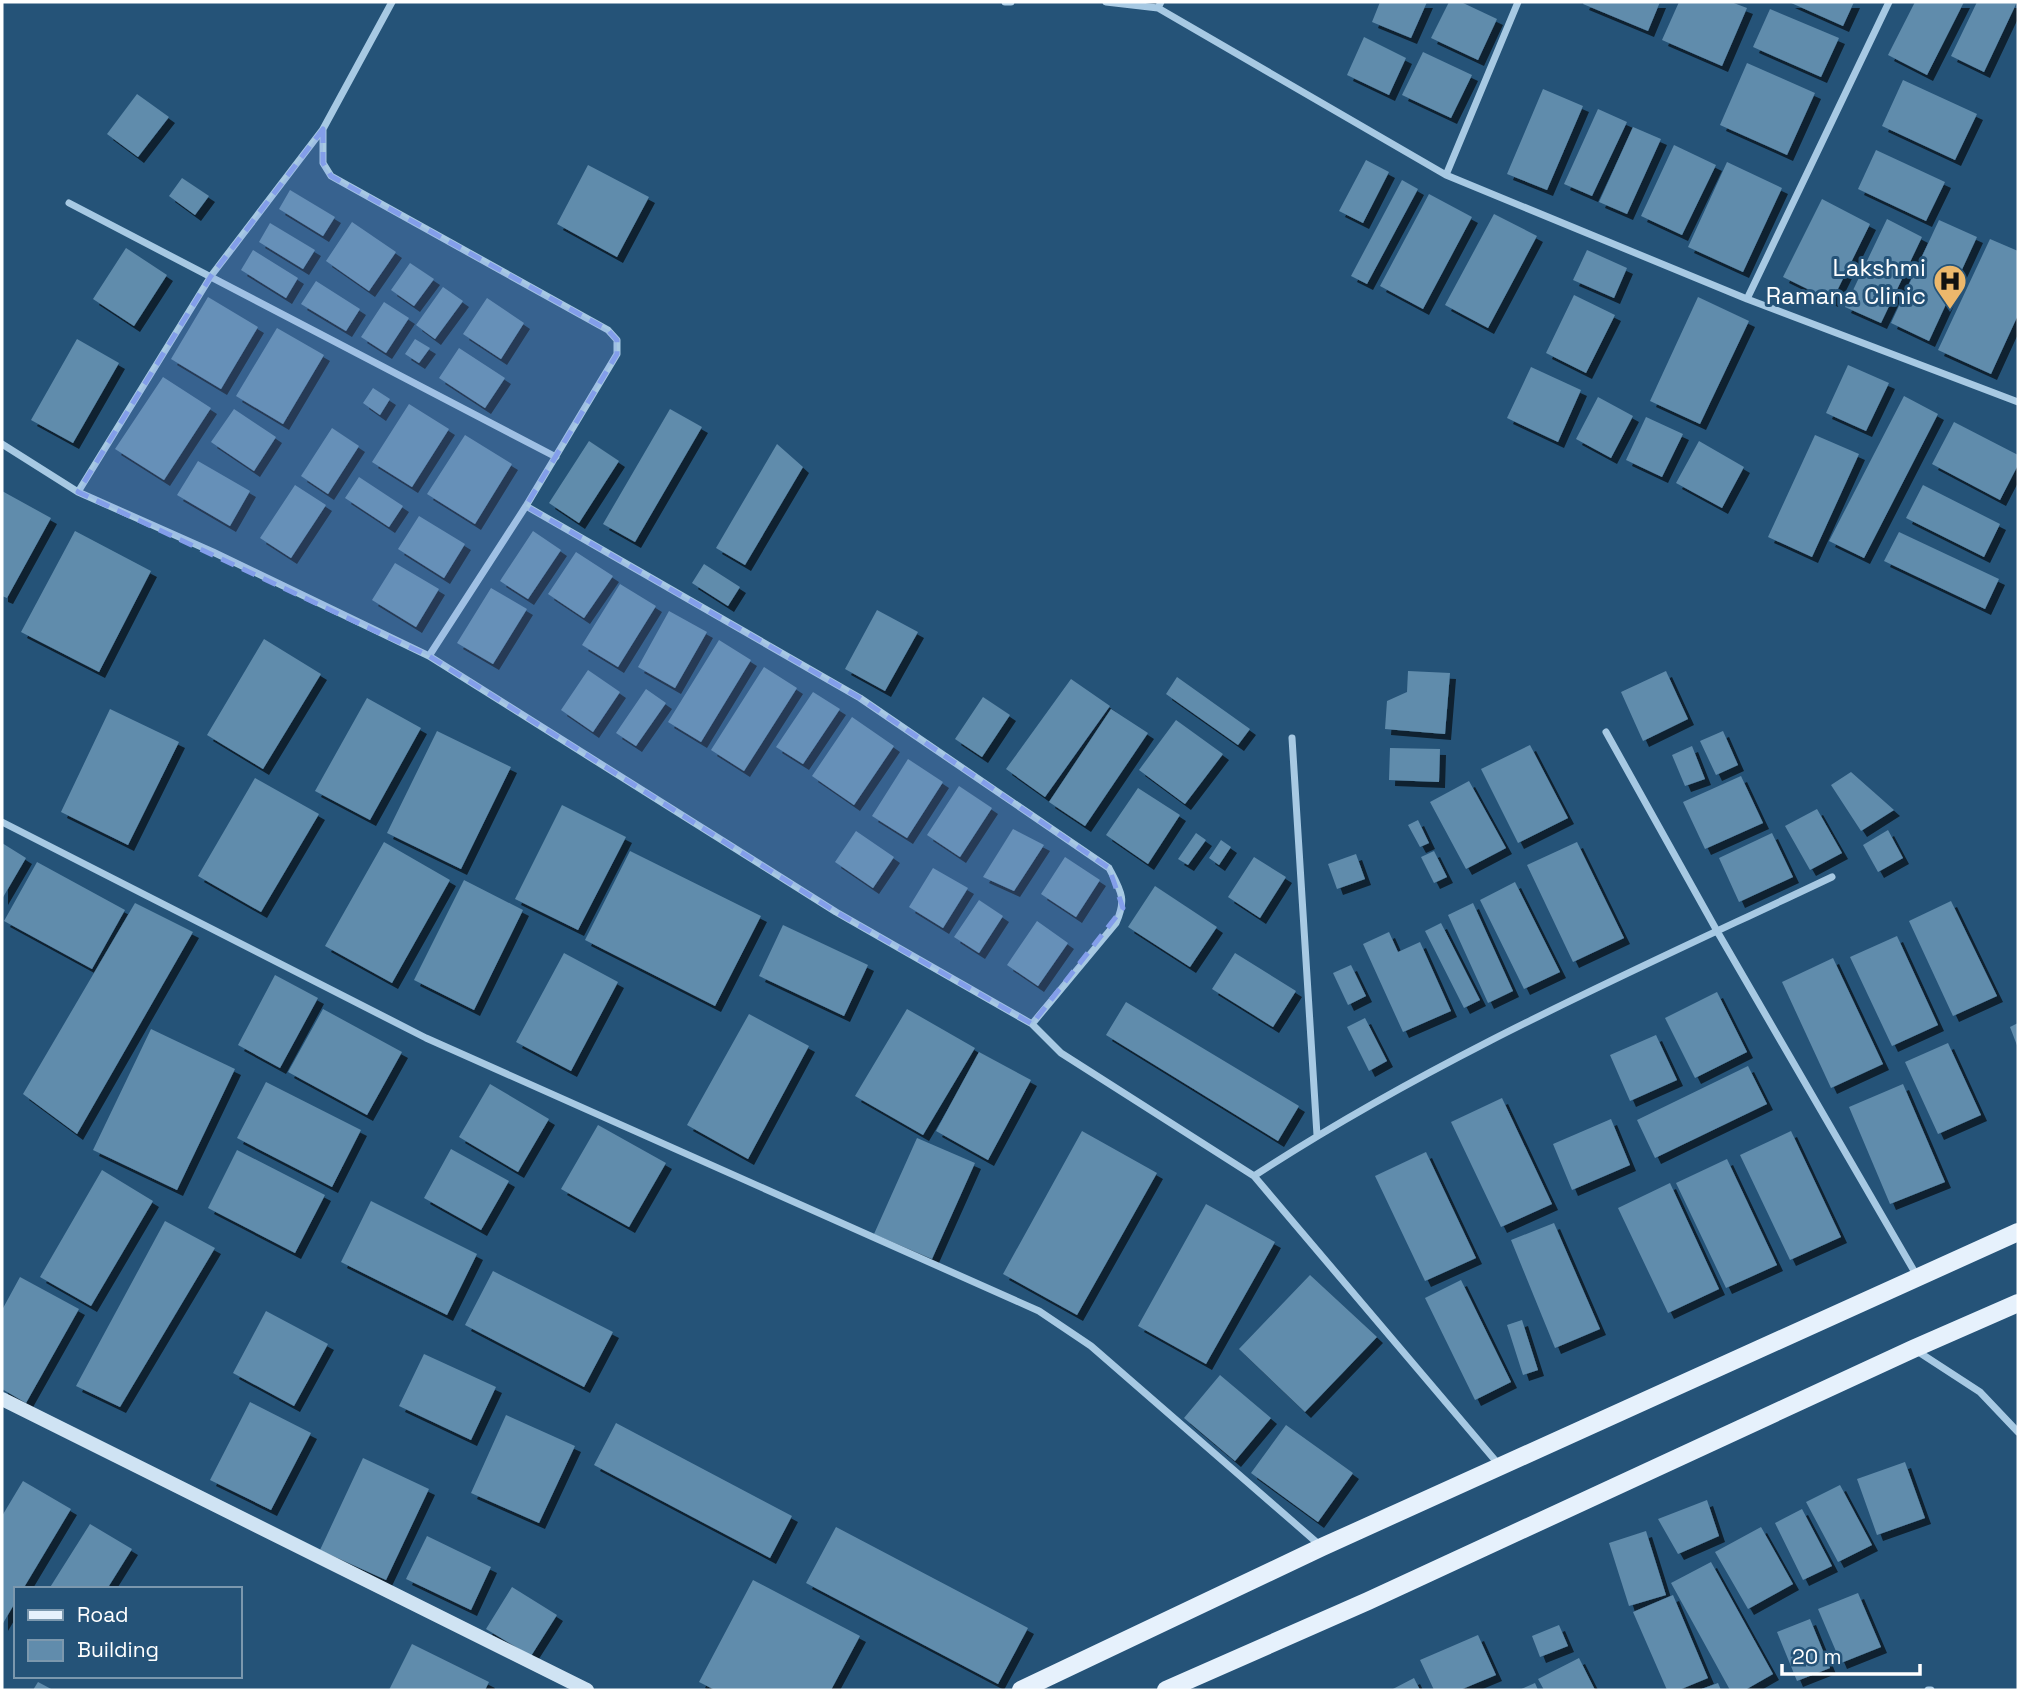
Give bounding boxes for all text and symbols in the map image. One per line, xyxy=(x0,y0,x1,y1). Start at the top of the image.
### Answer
place label: Lakshmi Ramana Clinic xyxy=(1766,252,1926,311)
hospital icon: Lakshmi Ramana Clinic xyxy=(1931,262,1969,311)
legend xyxy=(14,1587,242,1678)
text: Road xyxy=(77,1601,129,1628)
scale bar xyxy=(1782,1632,1920,1676)
text: Building xyxy=(77,1636,159,1663)
text: 20 m xyxy=(1792,1643,1842,1670)

